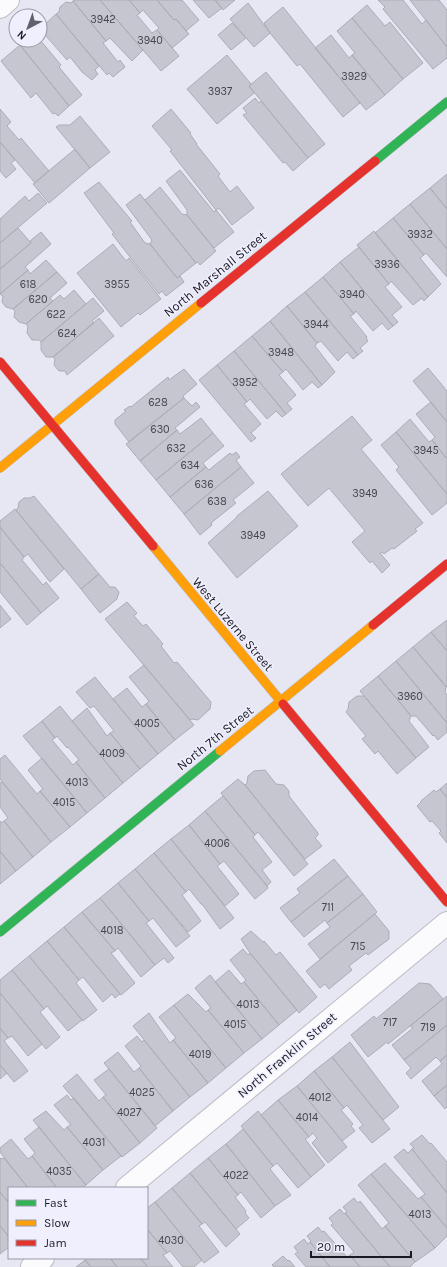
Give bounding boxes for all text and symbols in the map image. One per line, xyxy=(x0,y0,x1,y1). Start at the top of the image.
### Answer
north arrow xyxy=(8,8,48,48)
house number: 3942 xyxy=(90,13,116,26)
text: N xyxy=(15,28,29,43)
house number: 3940 xyxy=(137,34,163,47)
house number: 3929 xyxy=(341,70,367,83)
house number: 3937 xyxy=(208,85,232,98)
street label: North Marshall Street xyxy=(161,228,269,320)
house number: 3932 xyxy=(407,228,433,241)
house number: 3936 xyxy=(374,258,400,271)
house number: 618 xyxy=(20,278,37,291)
house number: 3955 xyxy=(104,278,130,291)
house number: 3940 xyxy=(339,288,365,301)
house number: 620 xyxy=(28,293,48,306)
house number: 622 xyxy=(46,308,66,321)
house number: 3944 xyxy=(303,318,329,331)
house number: 624 xyxy=(58,327,76,340)
house number: 3948 xyxy=(268,346,294,359)
house number: 3952 xyxy=(232,376,258,389)
house number: 628 xyxy=(148,396,168,409)
house number: 630 xyxy=(150,423,170,436)
house number: 632 xyxy=(166,442,186,455)
house number: 3945 xyxy=(413,444,439,457)
house number: 634 xyxy=(181,459,199,472)
house number: 636 xyxy=(194,478,214,491)
house number: 3949 xyxy=(352,487,378,500)
house number: 638 xyxy=(207,495,227,508)
house number: 3949 xyxy=(240,529,266,542)
street label: West Luzerne Street xyxy=(189,574,277,674)
house number: 3960 xyxy=(397,690,423,703)
street label: North 7th Street xyxy=(174,702,256,773)
house number: 4005 xyxy=(134,717,160,730)
house number: 4009 xyxy=(99,747,125,760)
house number: 4013 xyxy=(66,776,88,789)
house number: 4015 xyxy=(53,796,75,809)
house number: 4006 xyxy=(204,837,230,850)
house number: 711 xyxy=(322,901,334,914)
house number: 4018 xyxy=(100,924,124,937)
house number: 715 xyxy=(350,940,366,953)
house number: 4013 xyxy=(237,998,259,1011)
street label: North Franklin Street xyxy=(234,1009,340,1101)
house number: 717 xyxy=(383,1016,397,1029)
house number: 4015 xyxy=(224,1018,246,1031)
house number: 719 xyxy=(420,1021,436,1034)
house number: 4019 xyxy=(189,1048,211,1061)
house number: 4025 xyxy=(129,1086,155,1099)
house number: 4012 xyxy=(309,1091,331,1104)
house number: 4027 xyxy=(117,1106,141,1119)
house number: 4014 xyxy=(296,1111,318,1124)
house number: 4031 xyxy=(83,1136,105,1149)
house number: 4035 xyxy=(46,1165,72,1178)
house number: 4022 xyxy=(223,1169,249,1182)
legend xyxy=(8,1187,148,1259)
text: Fast xyxy=(44,1196,68,1210)
house number: 4013 xyxy=(409,1208,431,1221)
text: Slow xyxy=(44,1216,70,1230)
scale bar xyxy=(311,1233,411,1259)
house number: 4030 xyxy=(158,1234,184,1247)
text: Jam xyxy=(44,1236,67,1250)
text: 20 m xyxy=(317,1240,345,1254)

